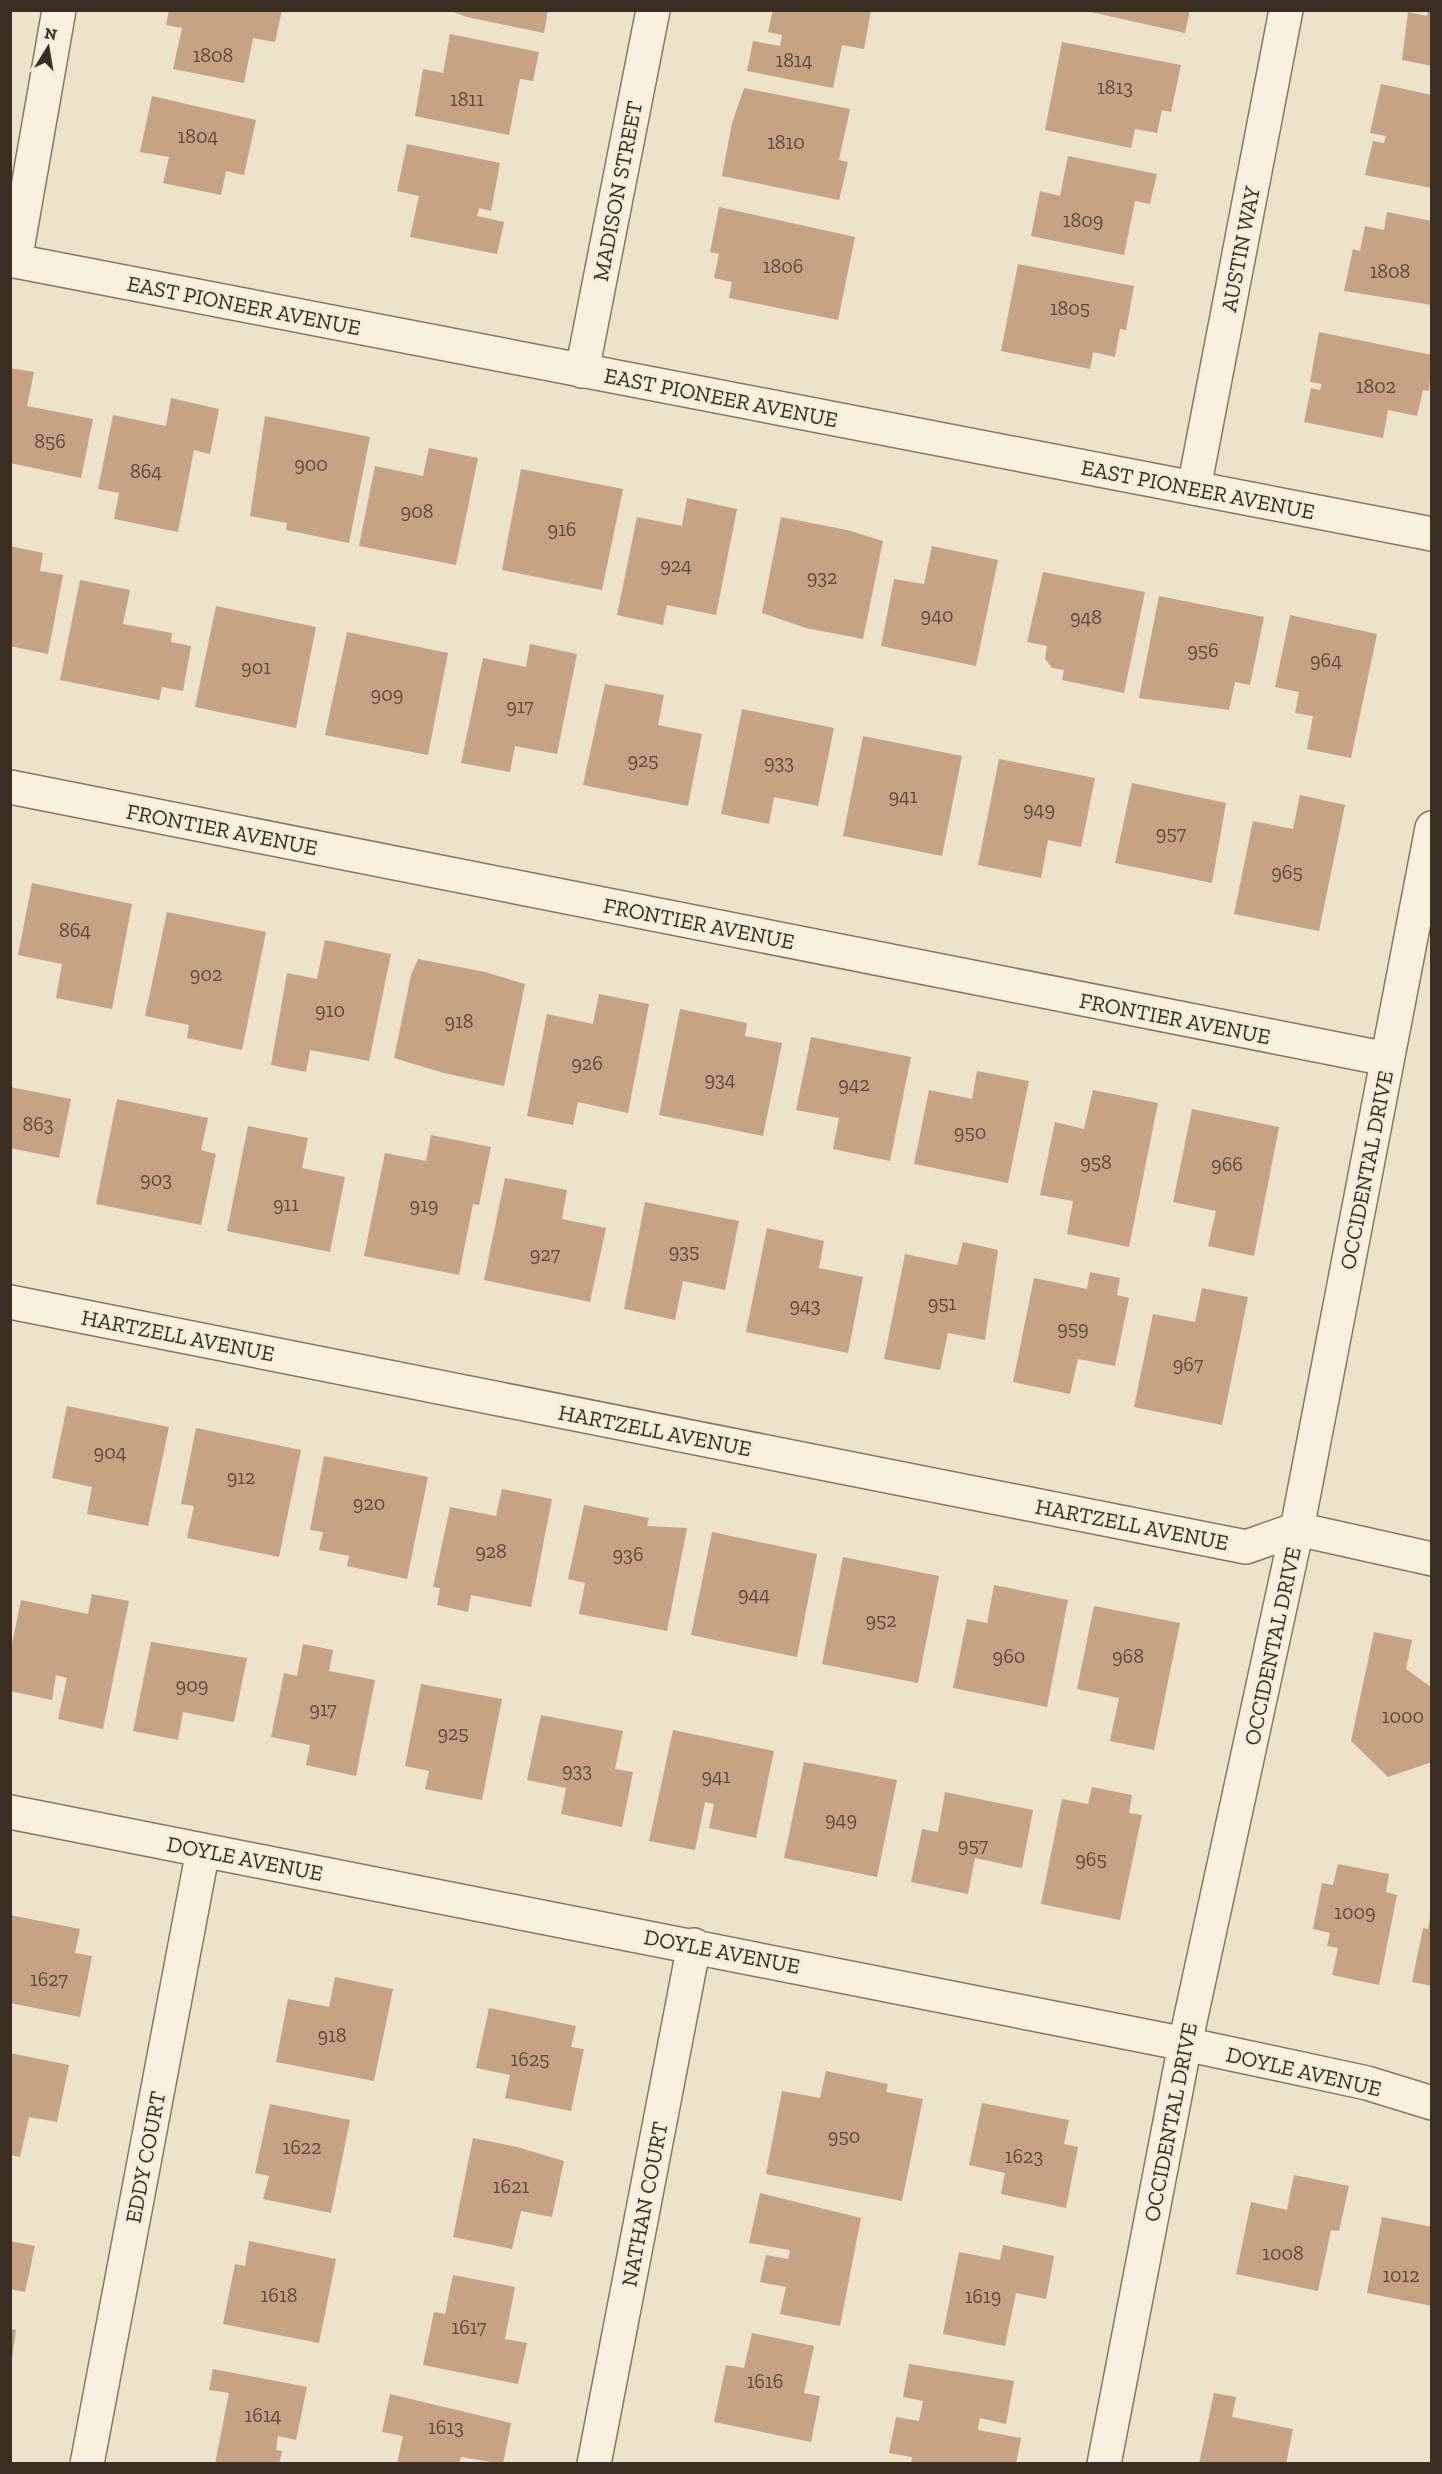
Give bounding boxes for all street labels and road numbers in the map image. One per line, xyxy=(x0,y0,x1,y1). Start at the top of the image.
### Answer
street label: MADISON STREET xyxy=(587,98,648,284)
street label: AUSTIN WAY xyxy=(1215,183,1266,314)
street label: EAST PIONEER AVENUE xyxy=(125,270,363,341)
street label: EAST PIONEER AVENUE xyxy=(602,362,840,433)
street label: EAST PIONEER AVENUE xyxy=(1079,454,1317,525)
street label: FRONTIER AVENUE xyxy=(124,798,320,861)
street label: FRONTIER AVENUE xyxy=(601,892,797,955)
street label: FRONTIER AVENUE xyxy=(1077,987,1273,1050)
street label: OCCIDENTAL DRIVE xyxy=(1334,1068,1399,1272)
street label: HARTZELL AVENUE xyxy=(79,1304,277,1367)
street label: HARTZELL AVENUE xyxy=(556,1399,754,1462)
street label: HARTZELL AVENUE xyxy=(1033,1493,1231,1556)
street label: OCCIDENTAL DRIVE xyxy=(1238,1544,1307,1748)
street label: DOYLE AVENUE xyxy=(165,1830,325,1887)
street label: DOYLE AVENUE xyxy=(642,1923,802,1980)
street label: OCCIDENTAL DRIVE xyxy=(1138,2020,1203,2224)
street label: DOYLE AVENUE xyxy=(1224,2041,1384,2102)
street label: EDDY COURT xyxy=(119,2089,172,2225)
street label: NATHAN COURT xyxy=(615,2119,674,2289)

